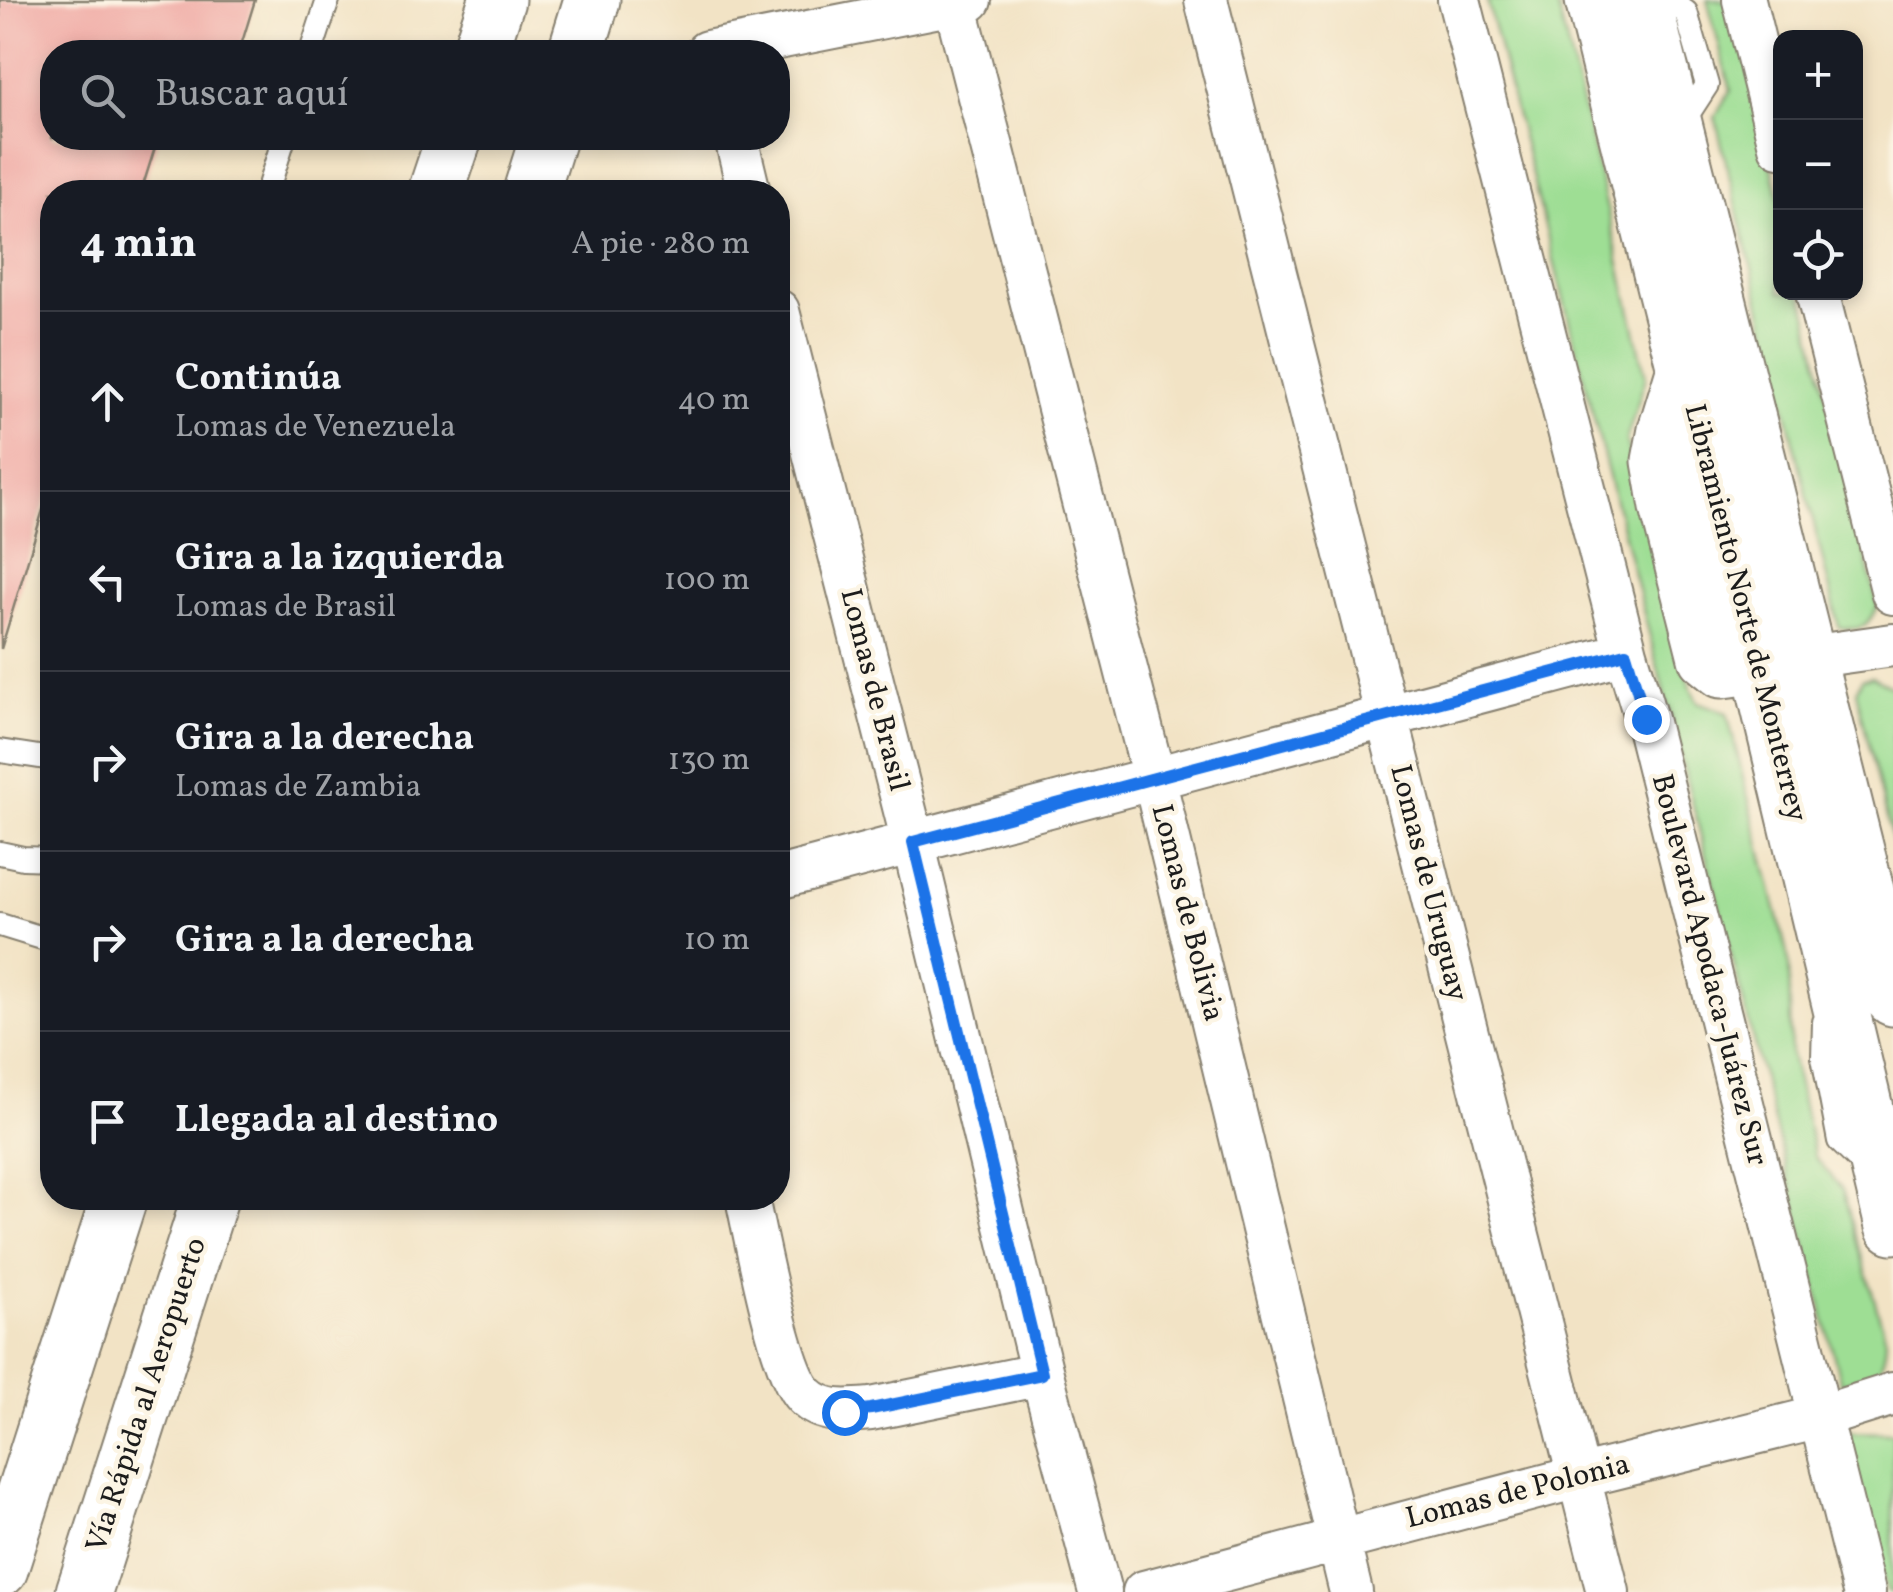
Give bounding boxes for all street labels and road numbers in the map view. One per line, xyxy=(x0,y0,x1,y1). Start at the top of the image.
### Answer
street label: Libramiento Norte de Monterrey xyxy=(1673,400,1817,826)
street label: Lomas de Brasil xyxy=(829,584,919,796)
street label: Lomas de Uruguay xyxy=(1378,760,1478,1006)
street label: Boulevard Apodaca-Juárez Sur xyxy=(1640,770,1778,1170)
street label: Lomas de Bolivia xyxy=(1140,800,1234,1026)
street label: Vía Rápida al Aeropuerto xyxy=(76,1232,218,1558)
street label: Lomas de Polonia xyxy=(1402,1444,1634,1540)

